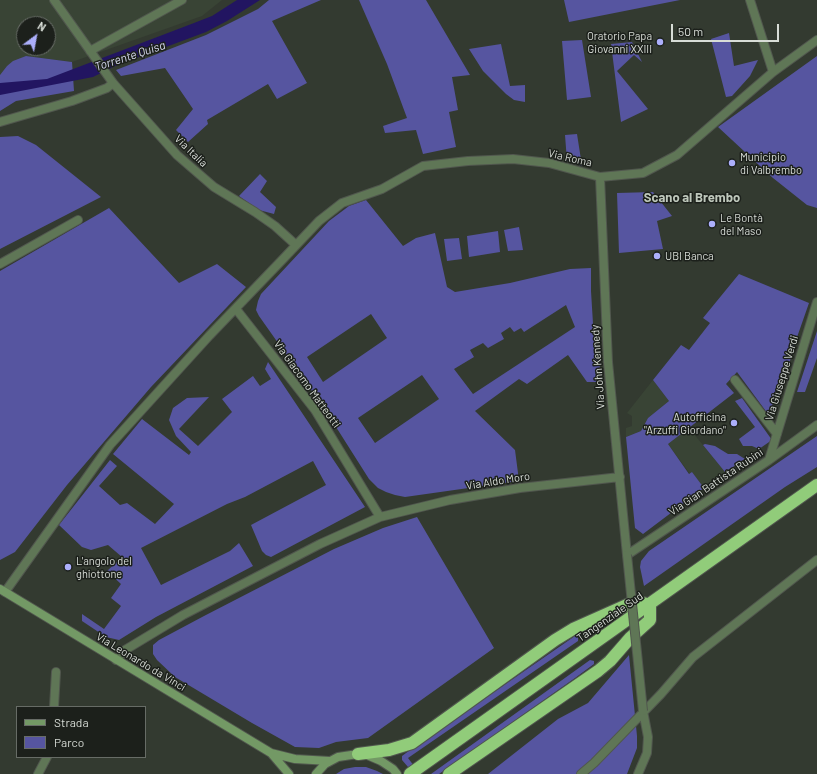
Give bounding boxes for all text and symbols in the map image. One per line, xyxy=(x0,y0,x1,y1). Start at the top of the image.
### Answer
north arrow xyxy=(16,16,56,56)
scale bar xyxy=(673,16,781,42)
text: N xyxy=(36,19,49,34)
text: 50 m xyxy=(678,24,703,38)
place label: Oratorio Papa Giovanni XXIII xyxy=(587,29,652,55)
marker: Oratorio Papa Giovanni XXIII xyxy=(655,37,665,47)
water label: Torrente Quisa xyxy=(93,38,167,74)
street label: Via Italia xyxy=(172,132,210,170)
street label: Via Roma xyxy=(547,147,593,169)
place label: Municipio di Valbrembo xyxy=(740,150,802,176)
marker: Municipio di Valbrembo xyxy=(727,158,737,168)
district label: Scano al Brembo xyxy=(644,190,740,206)
place label: Le Bontà del Maso xyxy=(720,211,763,237)
marker: Le Bontà del Maso xyxy=(707,219,717,229)
place label: UBI Banca xyxy=(665,249,714,263)
marker: UBI Banca xyxy=(652,251,662,261)
street label: Via John Kennedy xyxy=(588,324,608,410)
street label: Via Giuseppe Verdi xyxy=(763,334,801,422)
street label: Via Giacomo Matteotti xyxy=(271,338,343,430)
place label: Autofficina "Arzuffi Giordano" xyxy=(644,410,726,436)
marker: Autofficina "Arzuffi Giordano" xyxy=(729,418,739,428)
street label: Via Gian Battista Rubini xyxy=(666,446,766,518)
street label: Via Aldo Moro xyxy=(465,469,531,493)
place label: L'angolo del ghiottone xyxy=(76,554,132,580)
marker: L'angolo del ghiottone xyxy=(63,562,73,572)
street label: Tangenziale Sud xyxy=(574,589,646,645)
street label: Via Leonardo da Vinci xyxy=(94,630,188,694)
legend xyxy=(16,706,146,758)
text: Strada xyxy=(54,715,89,729)
text: Parco xyxy=(54,735,84,749)

